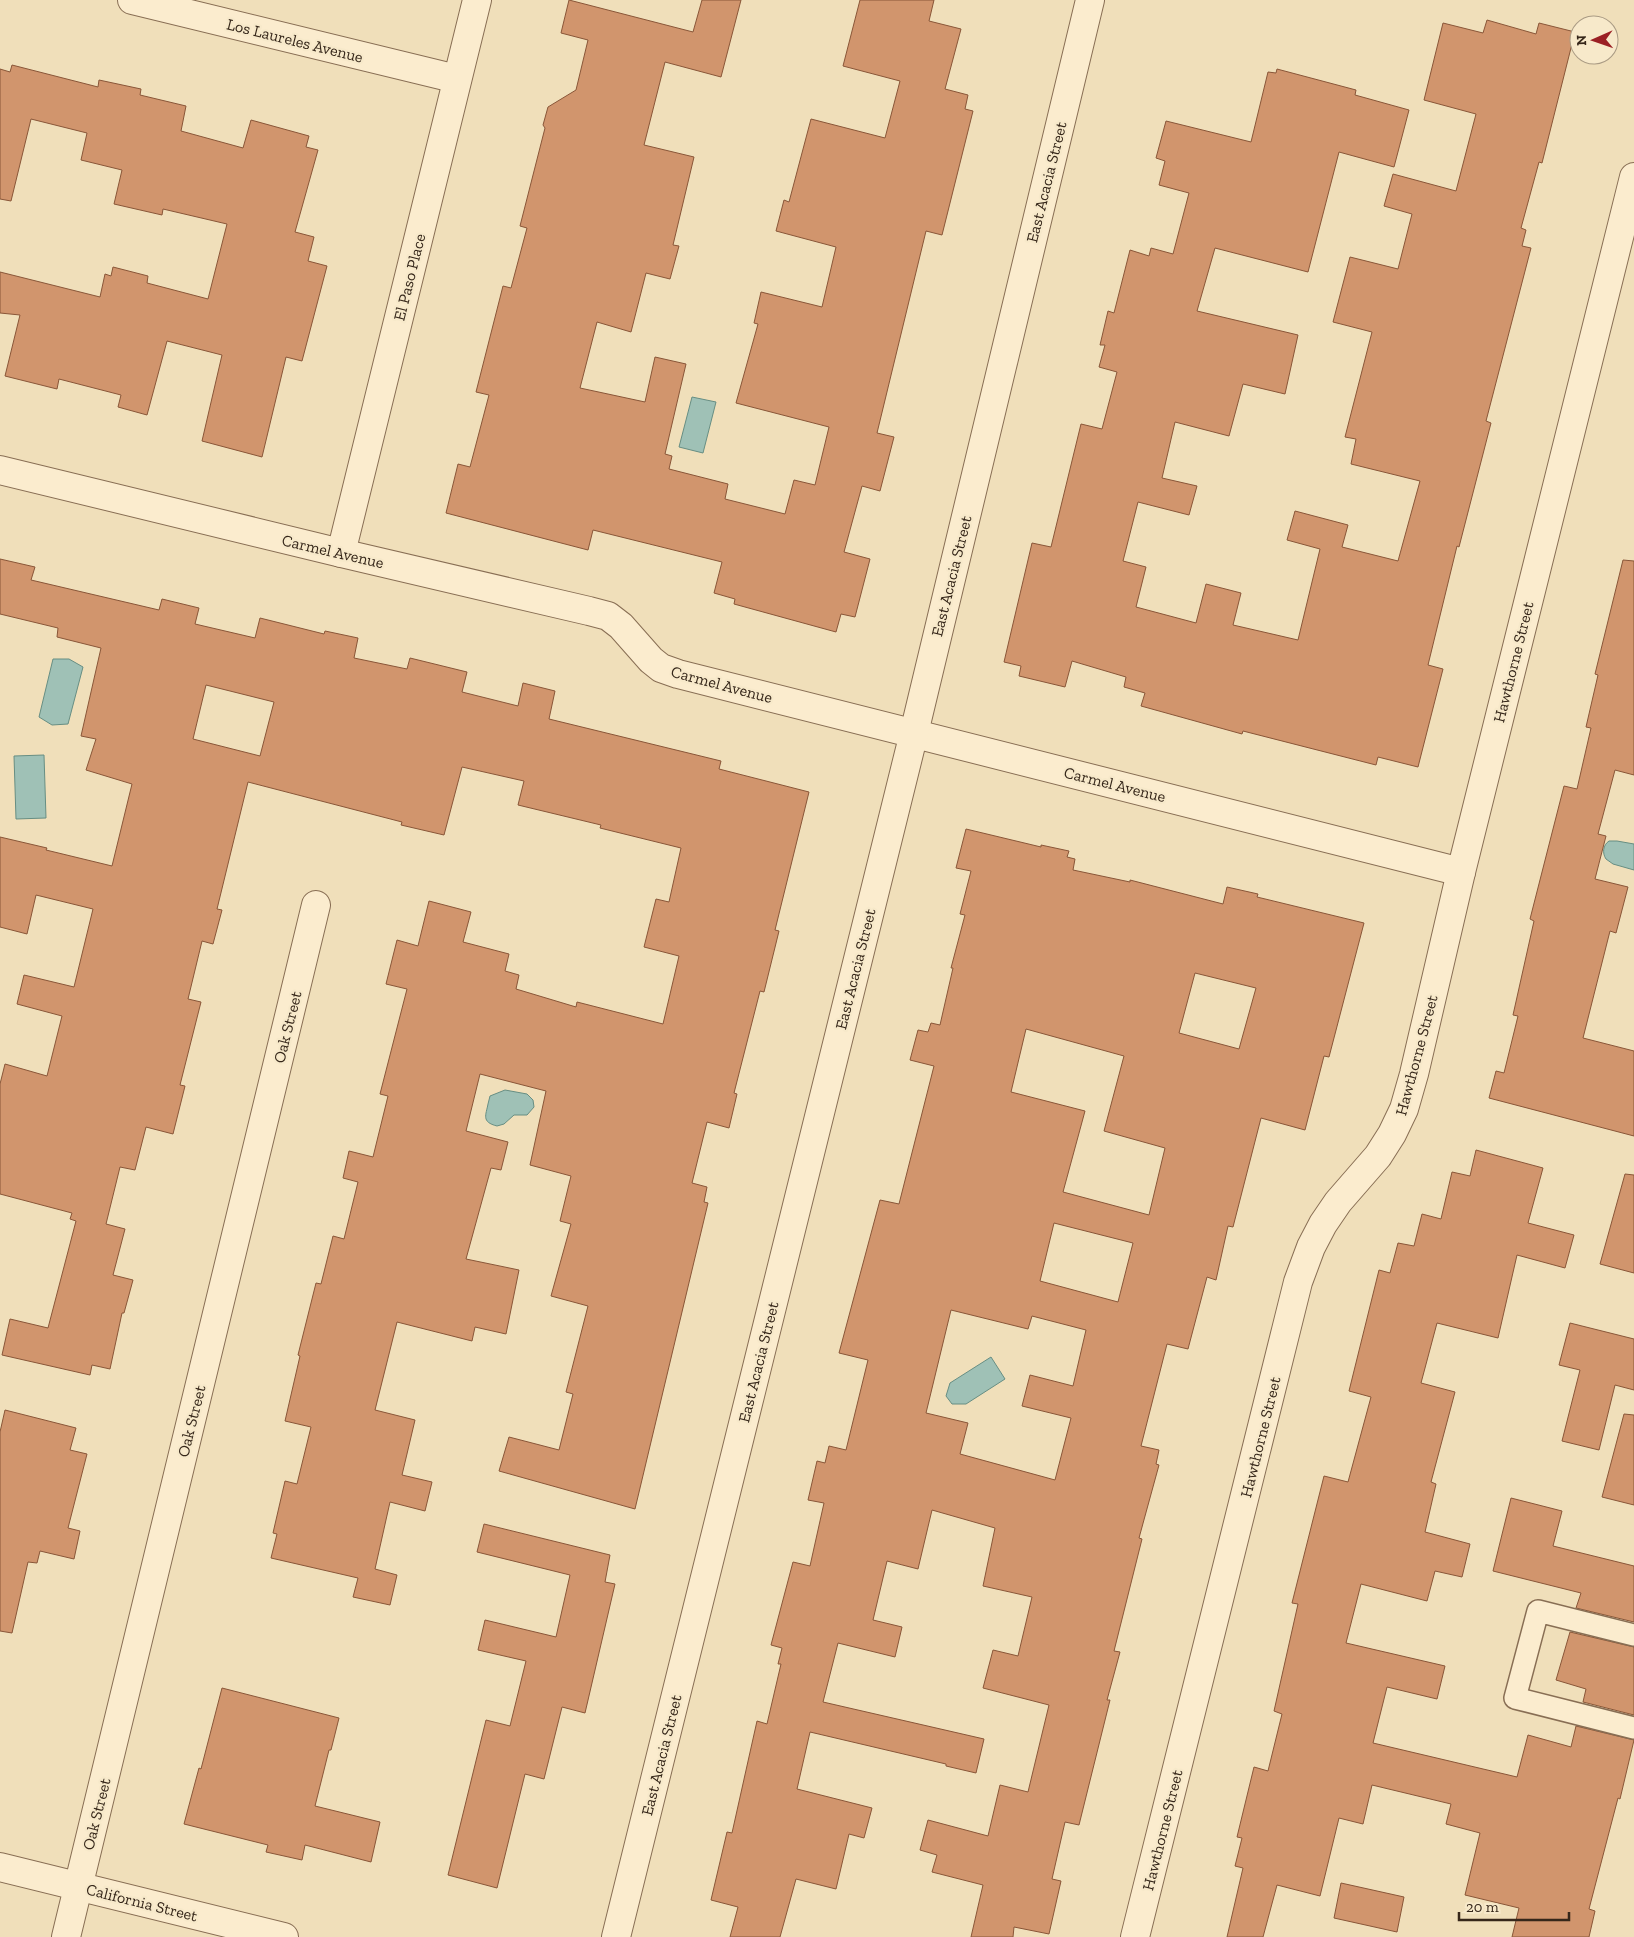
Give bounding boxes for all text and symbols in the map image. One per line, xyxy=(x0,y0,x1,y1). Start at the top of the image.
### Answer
street label: Los Laureles Avenue xyxy=(225,14,365,67)
north arrow xyxy=(1569,15,1619,65)
text: N xyxy=(1573,34,1590,46)
street label: East Acacia Street xyxy=(1022,120,1071,245)
street label: El Paso Place xyxy=(389,232,429,323)
street label: East Acacia Street xyxy=(927,514,976,639)
street label: Carmel Avenue xyxy=(280,531,386,572)
street label: Hawthorne Street xyxy=(1489,600,1538,725)
street label: Carmel Avenue xyxy=(669,662,775,707)
street label: Carmel Avenue xyxy=(1062,763,1168,806)
street label: East Acacia Street xyxy=(831,907,880,1032)
street label: Oak Street xyxy=(269,989,306,1065)
street label: Hawthorne Street xyxy=(1391,993,1442,1117)
street label: East Acacia Street xyxy=(734,1300,783,1425)
street label: Hawthorne Street xyxy=(1236,1375,1285,1500)
street label: Oak Street xyxy=(173,1383,210,1459)
street label: East Acacia Street xyxy=(637,1693,686,1818)
street label: Hawthorne Street xyxy=(1138,1768,1187,1893)
street label: Oak Street xyxy=(78,1776,115,1852)
street label: California Street xyxy=(84,1879,199,1925)
scale bar xyxy=(1459,1890,1569,1922)
text: 20 m xyxy=(1466,1898,1499,1916)

